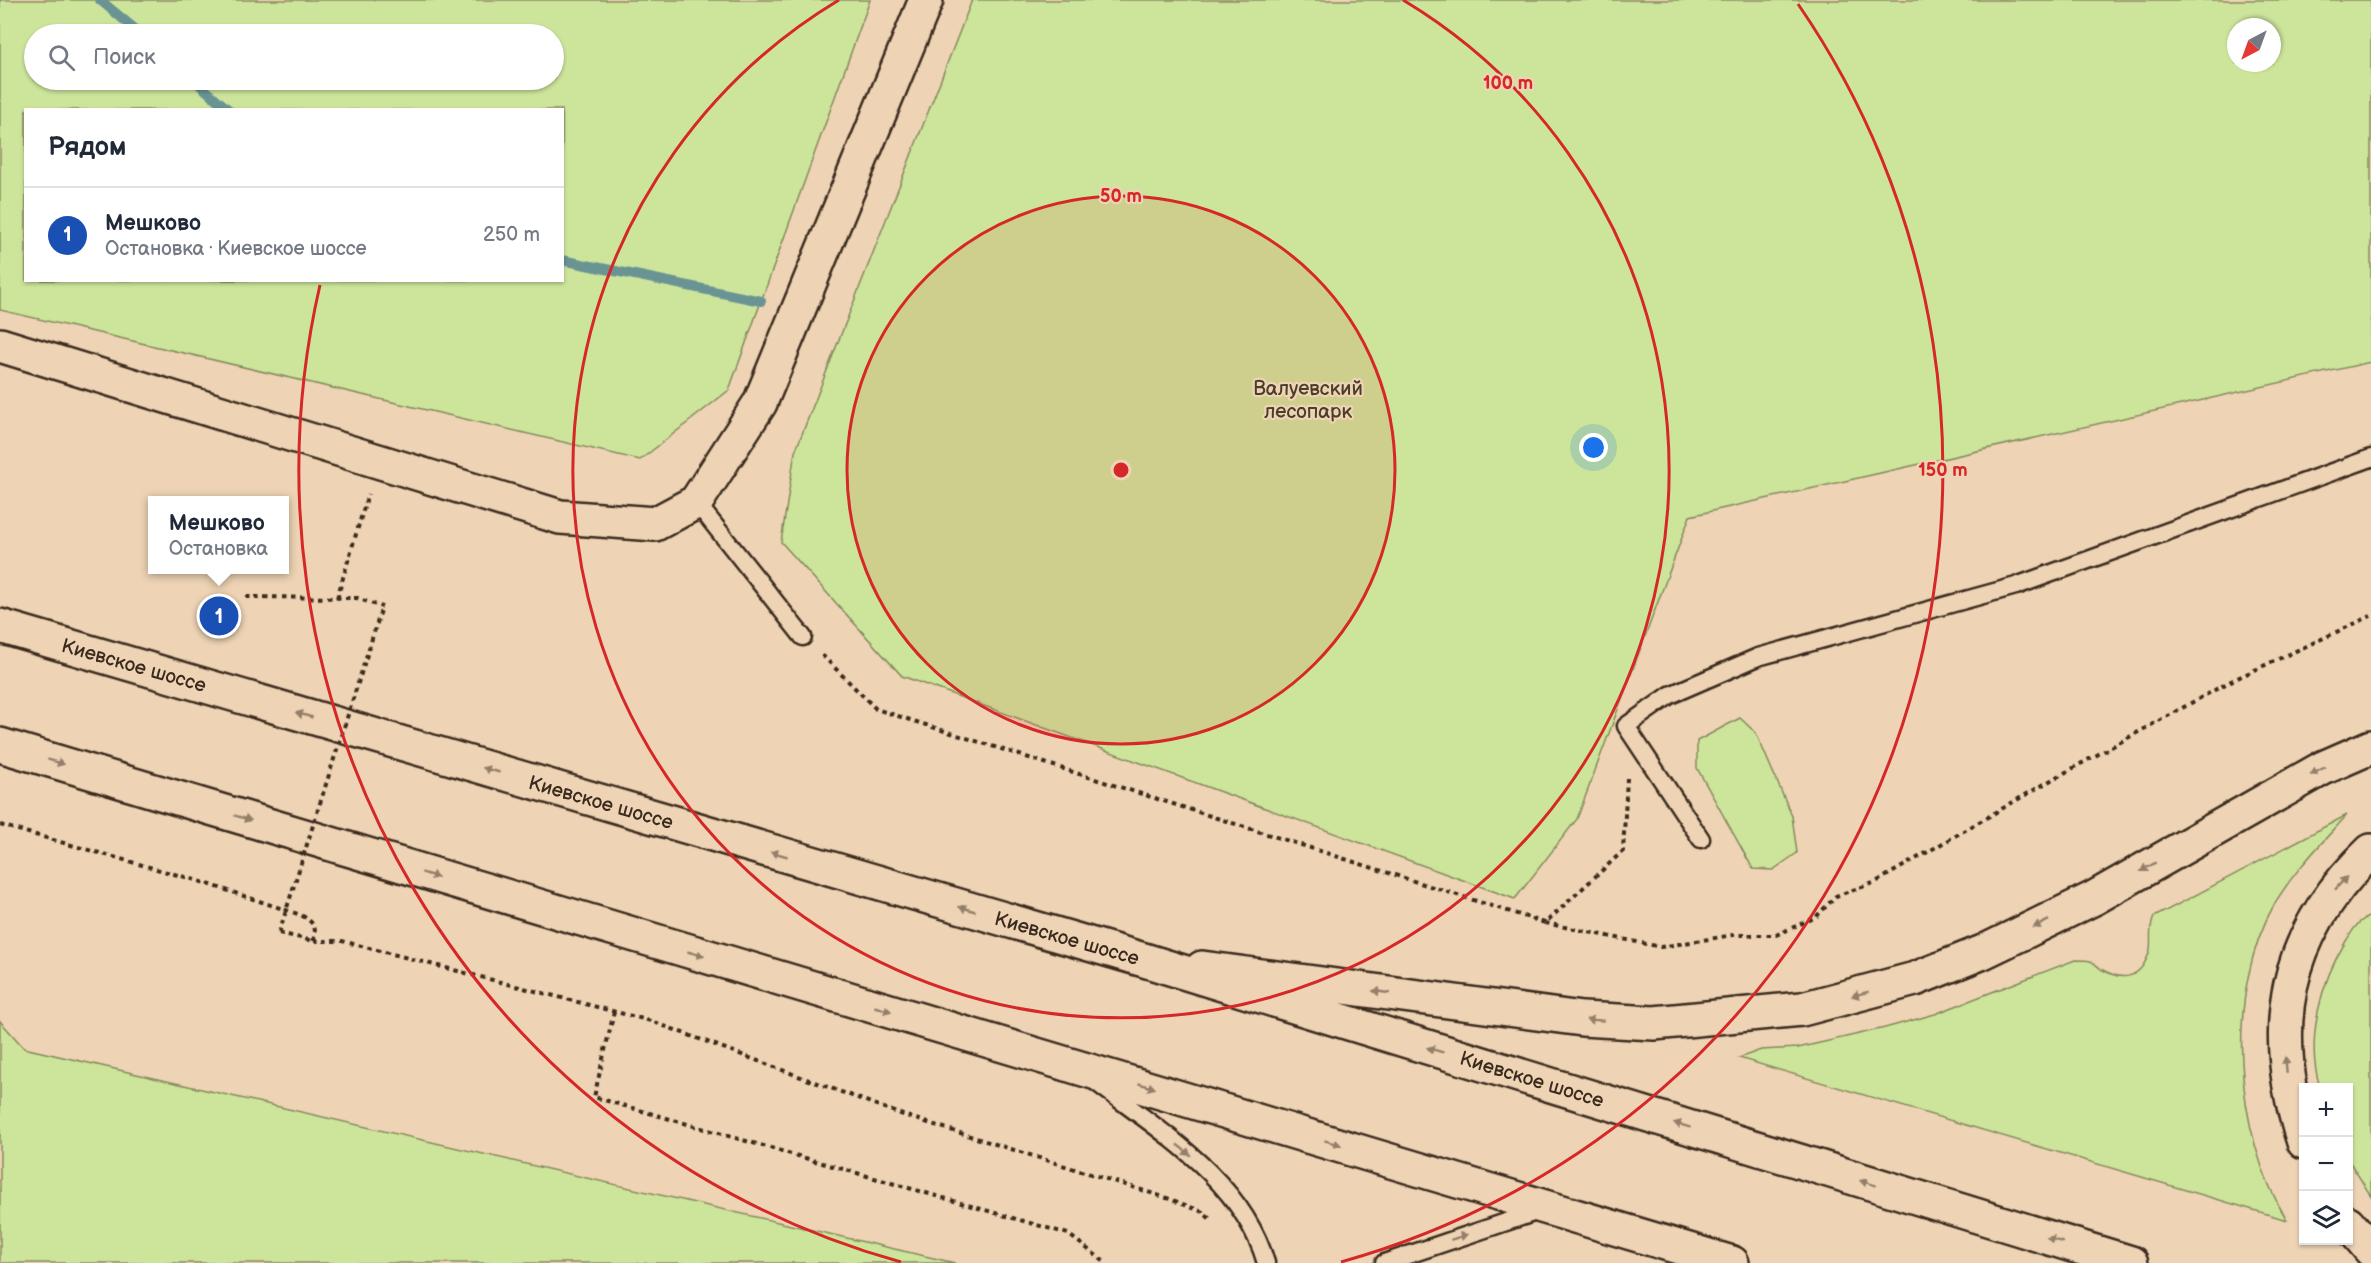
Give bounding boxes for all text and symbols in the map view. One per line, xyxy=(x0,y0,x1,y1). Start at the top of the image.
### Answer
north arrow xyxy=(2227,18,2281,72)
search box xyxy=(24,24,564,90)
icon: search xyxy=(45,41,78,74)
text: Поиск xyxy=(93,44,156,71)
text: 100 m xyxy=(1483,73,1533,94)
text: Рядом xyxy=(48,132,126,163)
text: 50 m xyxy=(1100,186,1142,207)
text: Мешково xyxy=(105,210,201,237)
text: 1 xyxy=(63,223,72,247)
text: 250 m xyxy=(483,223,540,247)
text: Остановка · Киевское шоссе xyxy=(105,237,367,261)
park label: Валуевский лесопарк xyxy=(1253,377,1363,424)
your location xyxy=(1579,433,1608,462)
centre of rings xyxy=(1111,460,1131,480)
text: 150 m xyxy=(1918,460,1968,481)
popup xyxy=(148,496,289,574)
text: Мешково xyxy=(169,510,265,537)
text: Остановка xyxy=(169,537,268,561)
pin: 1 xyxy=(200,594,238,638)
street label: Киевское шоссе xyxy=(59,634,209,698)
one-way arrow xyxy=(295,710,313,719)
one-way arrow xyxy=(47,758,65,767)
one-way arrow xyxy=(482,765,500,774)
one-way arrow xyxy=(2309,766,2326,776)
street label: Киевское шоссе xyxy=(526,771,676,835)
one-way arrow xyxy=(234,814,252,823)
one-way arrow xyxy=(770,849,788,858)
one-way arrow xyxy=(2139,862,2156,872)
one-way arrow xyxy=(421,871,439,880)
one-way arrow xyxy=(2333,877,2347,891)
one-way arrow xyxy=(957,904,975,913)
street label: Киевское шоссе xyxy=(992,907,1142,971)
one-way arrow xyxy=(2033,919,2050,928)
one-way arrow xyxy=(687,950,705,959)
one-way arrow xyxy=(1371,987,1390,997)
one-way arrow xyxy=(1851,990,1869,1000)
one-way arrow xyxy=(875,1005,893,1014)
one-way arrow xyxy=(1586,1015,1605,1025)
one-way arrow xyxy=(1426,1045,1444,1054)
street label: Киевское шоссе xyxy=(1457,1047,1607,1113)
one-way arrow xyxy=(2281,1055,2290,1074)
one-way arrow xyxy=(1138,1082,1156,1091)
map controls xyxy=(2299,1083,2353,1245)
button: + xyxy=(2299,1083,2353,1137)
one-way arrow xyxy=(1673,1120,1691,1129)
button: − xyxy=(2299,1137,2353,1191)
one-way arrow xyxy=(1324,1139,1342,1148)
one-way arrow xyxy=(1176,1144,1191,1156)
one-way arrow xyxy=(1859,1177,1877,1187)
button: layers xyxy=(2299,1191,2353,1245)
one-way arrow xyxy=(1450,1231,1468,1241)
one-way arrow xyxy=(2046,1235,2064,1244)

